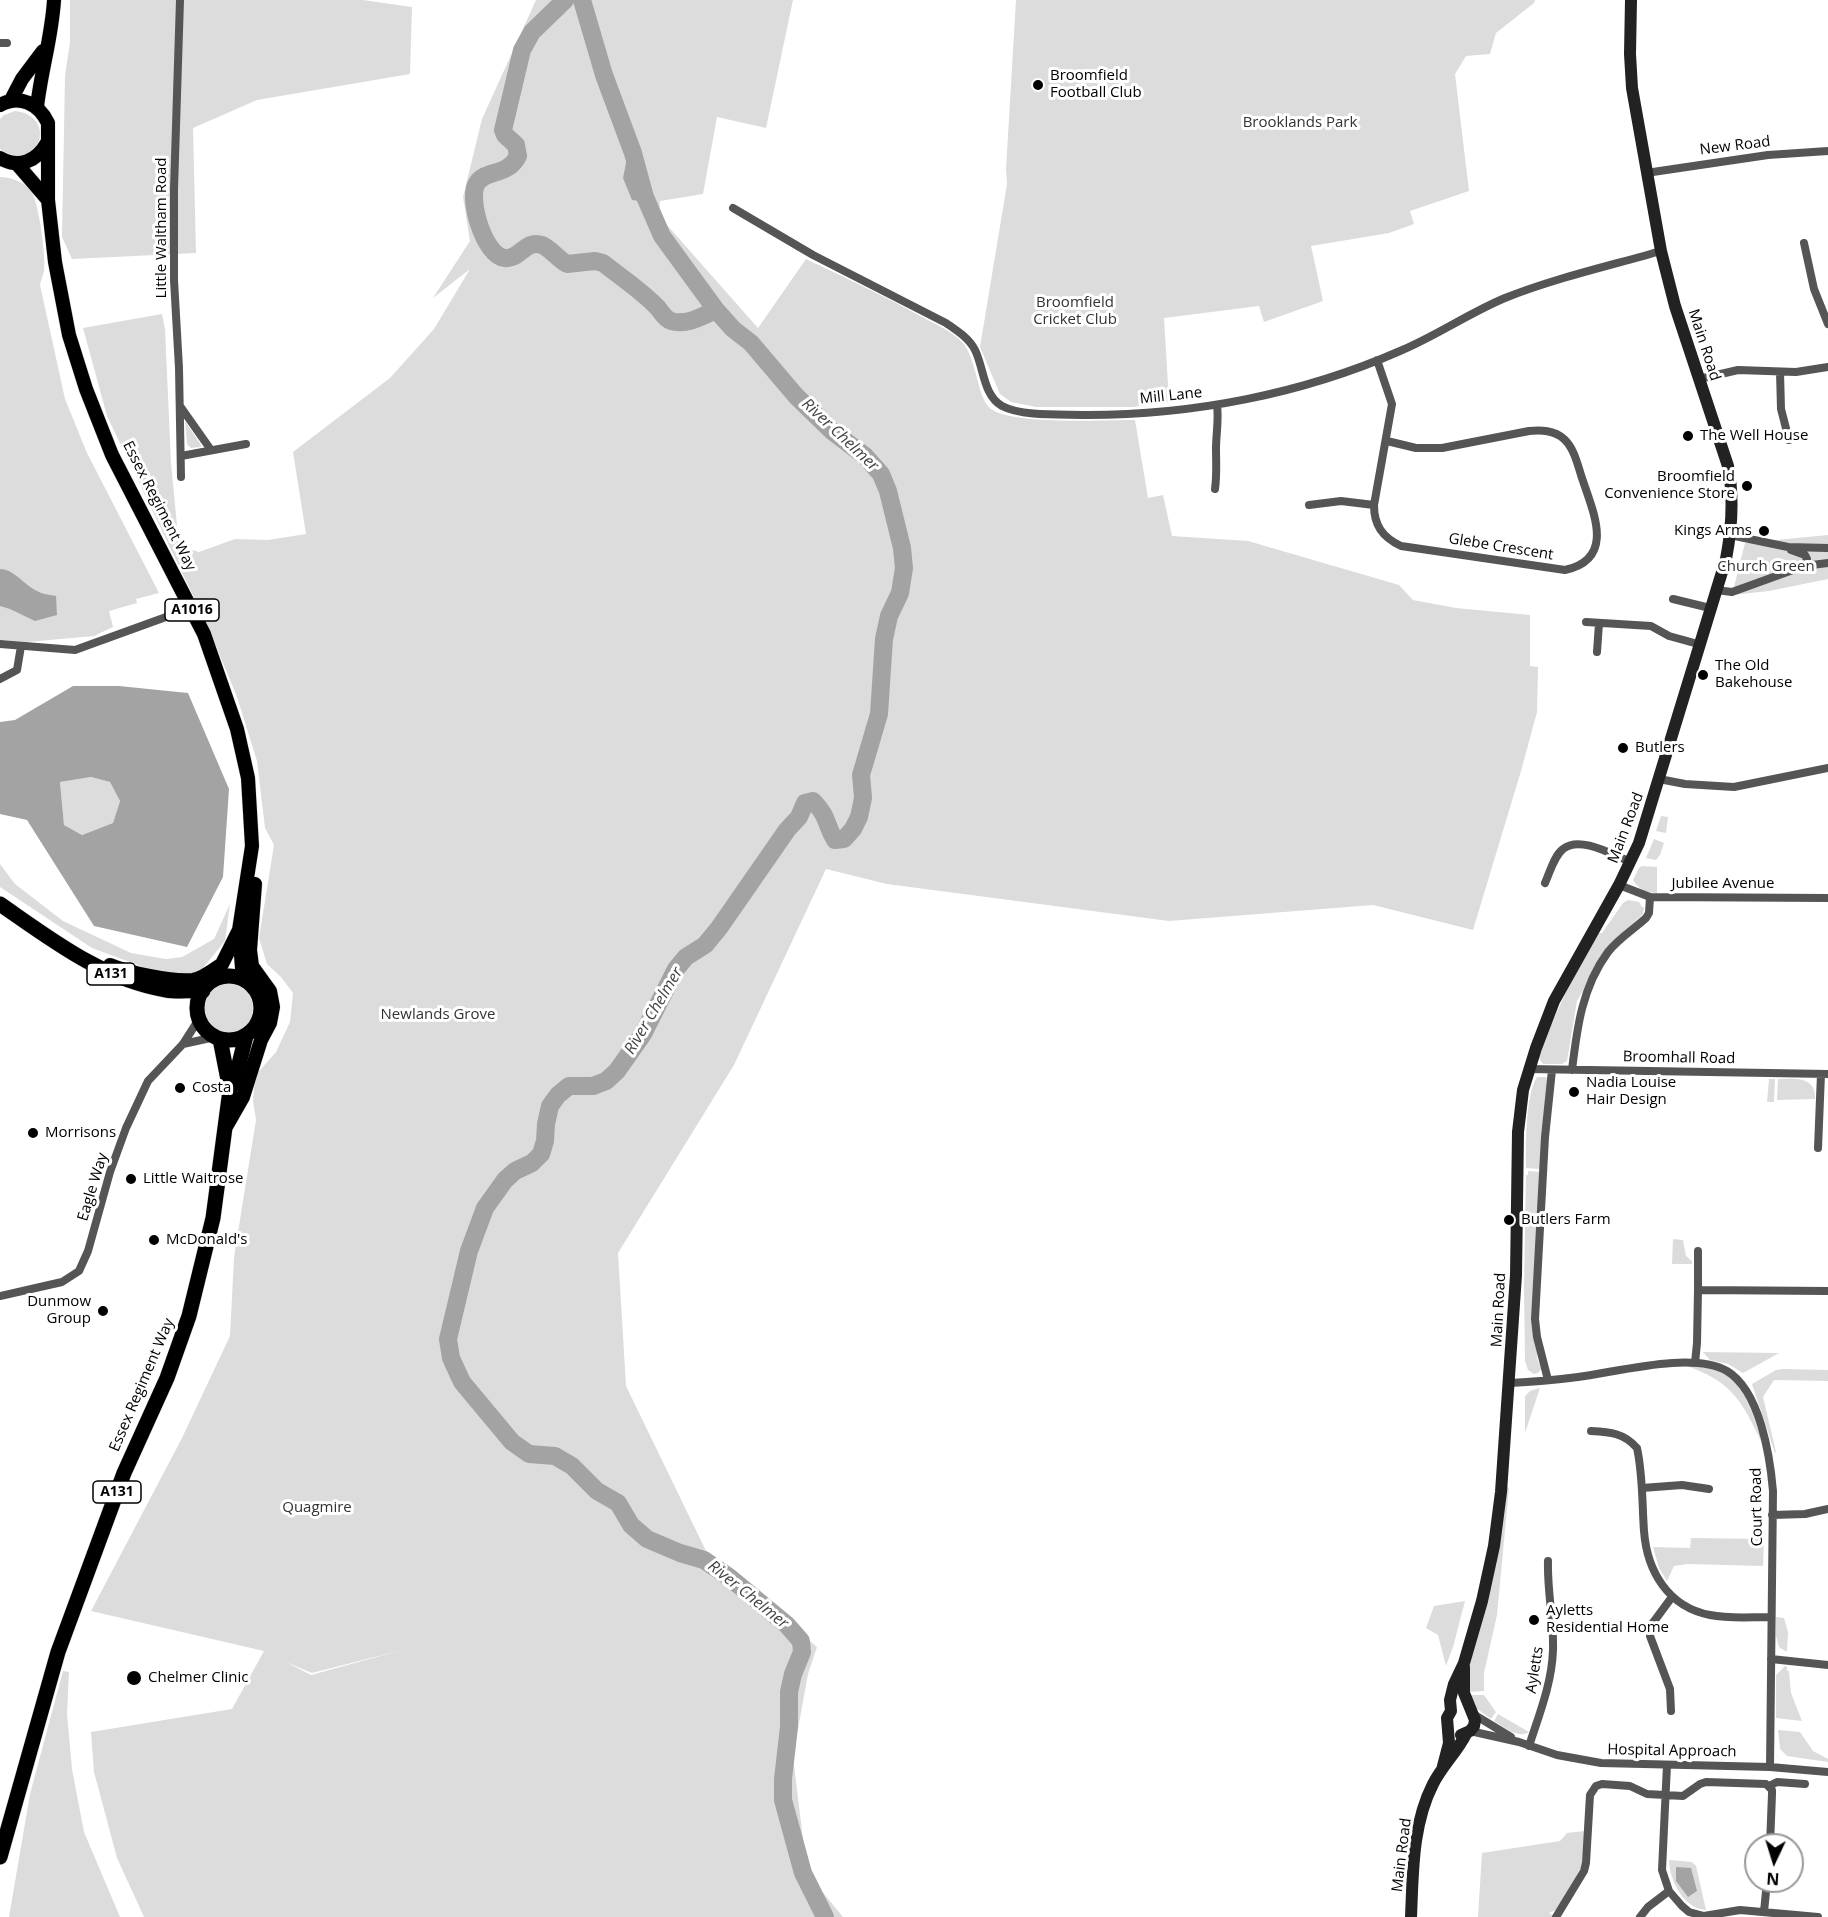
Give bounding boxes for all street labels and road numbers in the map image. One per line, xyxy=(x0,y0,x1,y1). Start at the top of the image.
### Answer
street label: New Road xyxy=(1699,133,1771,159)
street label: Little Waltham Road xyxy=(153,158,171,298)
street label: Main Road xyxy=(1684,307,1724,383)
street label: Mill Lane xyxy=(1139,384,1203,408)
street label: Essex Regiment Way xyxy=(119,438,199,574)
street label: Glebe Crescent xyxy=(1447,530,1555,564)
road number: A1016 xyxy=(165,599,219,621)
street label: Main Road xyxy=(1604,790,1648,866)
street label: Jubilee Avenue xyxy=(1672,875,1774,893)
road number: A131 xyxy=(87,963,135,985)
street label: Broomhall Road xyxy=(1623,1048,1735,1068)
street label: Eagle Way xyxy=(74,1151,112,1223)
street label: Main Road xyxy=(1488,1272,1510,1348)
street label: Essex Regiment Way xyxy=(106,1316,178,1454)
street label: Court Road xyxy=(1747,1467,1767,1547)
road number: A131 xyxy=(93,1481,141,1503)
street label: Ayletts xyxy=(1522,1645,1548,1695)
street label: Hospital Approach xyxy=(1607,1741,1737,1761)
street label: Main Road xyxy=(1389,1817,1415,1893)

